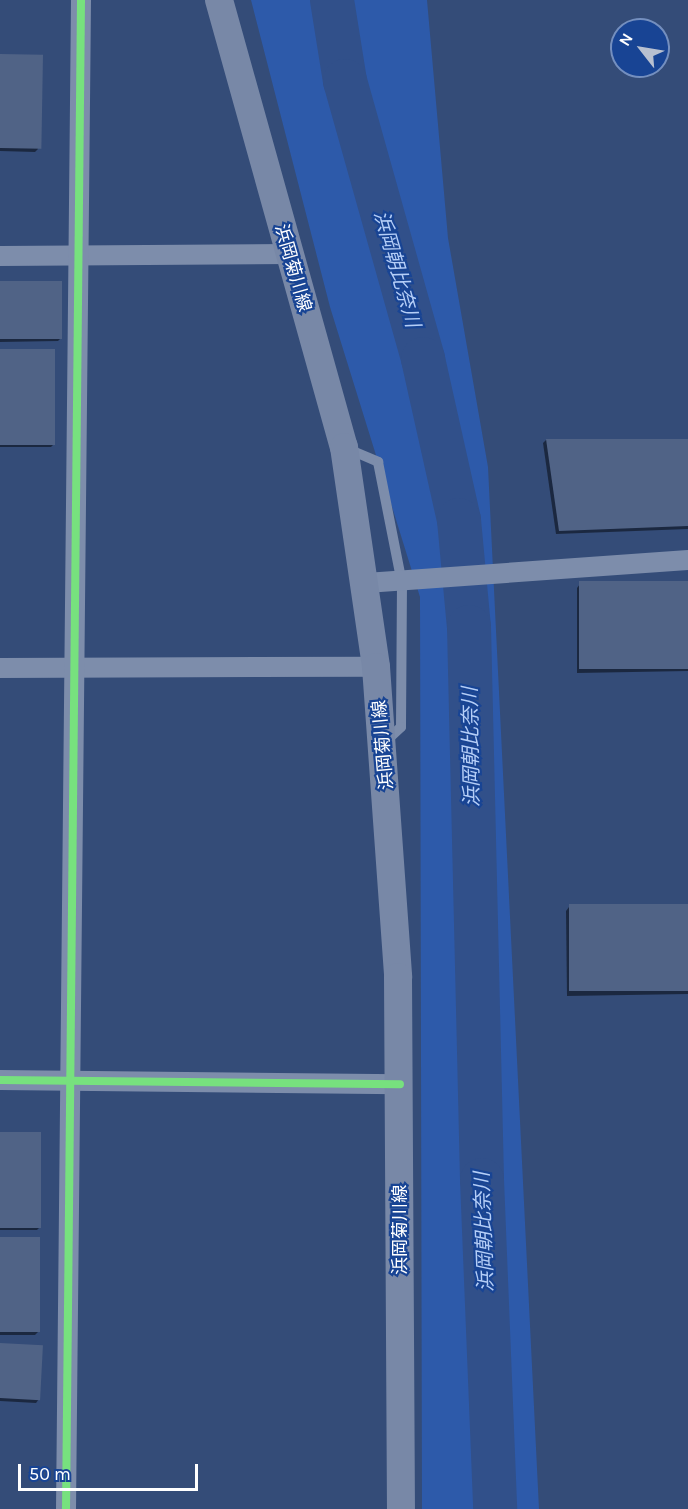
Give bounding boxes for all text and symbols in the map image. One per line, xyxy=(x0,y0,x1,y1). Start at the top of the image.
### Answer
north arrow xyxy=(610,18,670,78)
text: N xyxy=(615,30,637,49)
water label: 浜岡朝比奈川 xyxy=(369,208,425,330)
street label: 浜岡菊川線 xyxy=(270,222,316,314)
water label: 浜岡朝比奈川 xyxy=(458,687,484,807)
street label: 浜岡菊川線 xyxy=(368,699,398,791)
water label: 浜岡朝比奈川 xyxy=(470,1172,498,1292)
street label: 浜岡菊川線 xyxy=(389,1185,411,1275)
scale bar xyxy=(21,1452,201,1490)
text: 50 m xyxy=(29,1463,71,1485)

